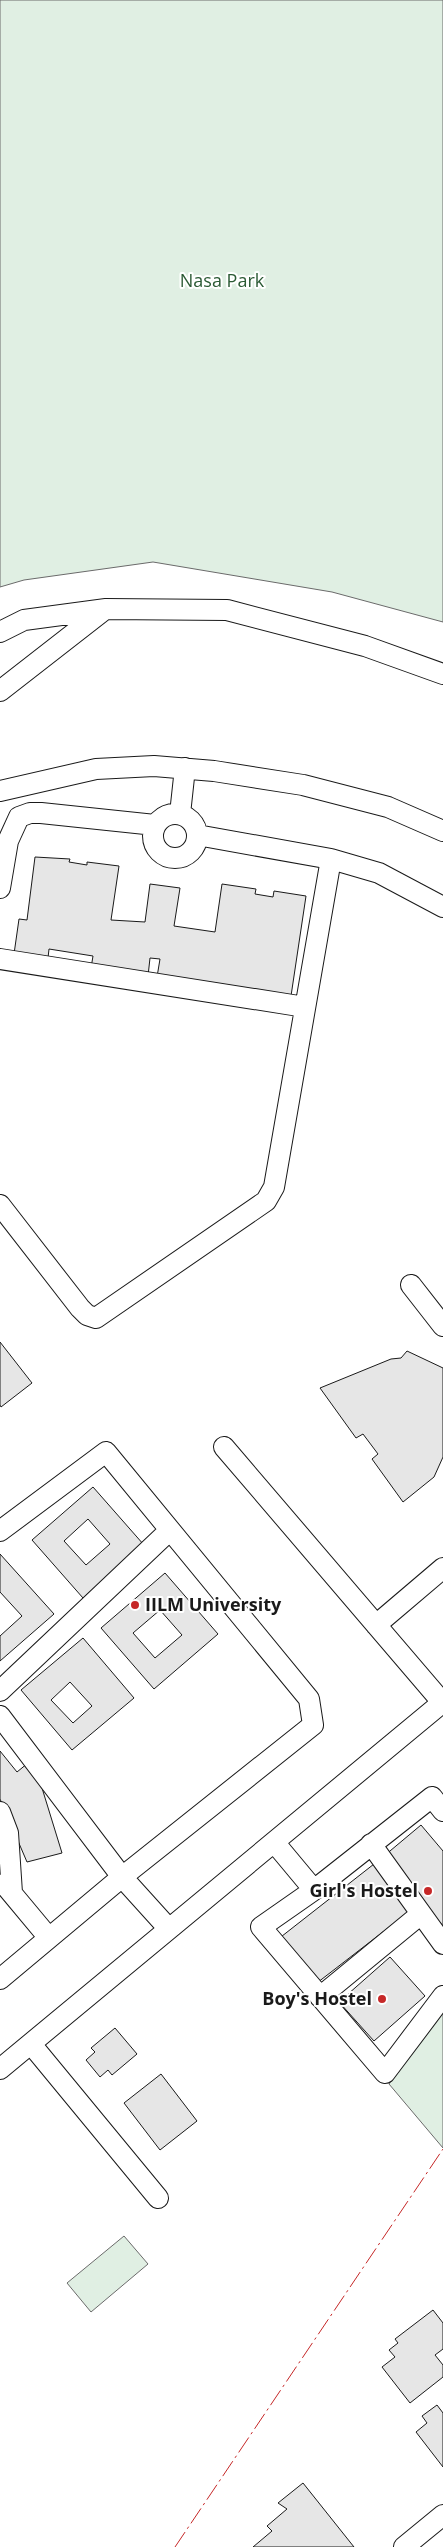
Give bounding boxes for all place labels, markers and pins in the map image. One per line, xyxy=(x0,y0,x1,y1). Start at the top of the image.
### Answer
place label: IILM University xyxy=(145,1592,282,1616)
marker: IILM University xyxy=(129,1599,141,1611)
place label: Girl's Hostel xyxy=(310,1878,418,1902)
marker: Girl's Hostel xyxy=(422,1885,434,1897)
place label: Boy's Hostel xyxy=(262,1986,372,2010)
marker: Boy's Hostel xyxy=(376,1993,388,2005)

